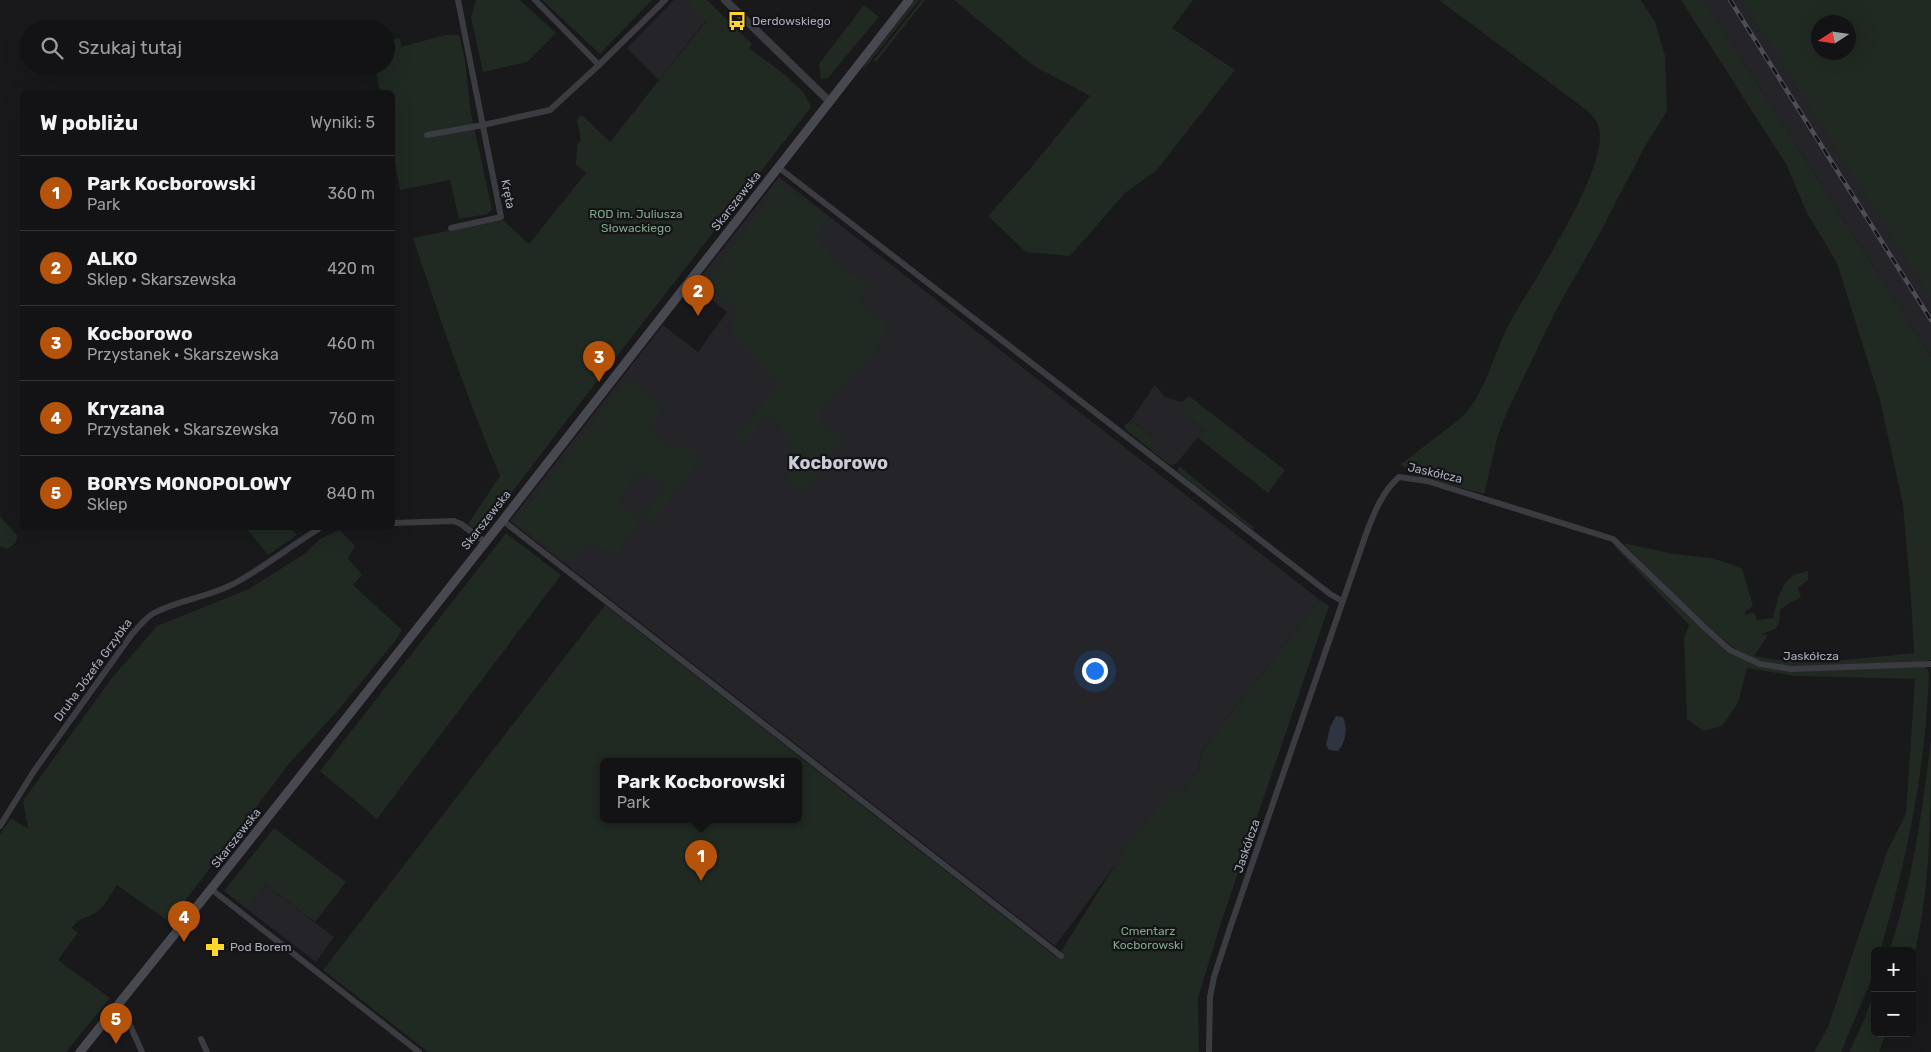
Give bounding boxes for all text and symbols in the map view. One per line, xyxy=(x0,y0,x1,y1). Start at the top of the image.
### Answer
bus stop icon: Derdowskiego xyxy=(726,10,748,32)
place label: Derdowskiego xyxy=(752,14,831,28)
north arrow xyxy=(1811,15,1856,60)
search box xyxy=(20,20,395,75)
icon: search xyxy=(38,34,66,62)
text: Szukaj tutaj xyxy=(78,36,182,59)
text: W pobliżu xyxy=(40,110,138,135)
text: Wyniki: 5 xyxy=(310,113,375,132)
street label: Skarszewska xyxy=(708,168,764,234)
text: Park Kocborowski xyxy=(87,172,256,195)
street label: Kręta xyxy=(498,178,518,210)
text: 1 xyxy=(52,184,60,203)
text: 360 m xyxy=(327,184,375,203)
text: Park xyxy=(87,195,120,214)
park label: ROD im. Juliusza Słowackiego xyxy=(589,207,683,235)
text: ALKO xyxy=(87,247,137,270)
text: 2 xyxy=(51,259,61,278)
text: 420 m xyxy=(327,259,375,278)
text: Sklep · Skarszewska xyxy=(87,270,236,289)
pin: 2 xyxy=(682,275,714,316)
text: Kocborowo xyxy=(87,322,193,345)
text: 3 xyxy=(51,334,61,353)
text: 460 m xyxy=(327,334,375,353)
pin: 3 xyxy=(583,341,615,382)
text: Przystanek · Skarszewska xyxy=(87,345,279,364)
text: Kryzana xyxy=(87,397,165,420)
text: 4 xyxy=(51,409,61,428)
text: 760 m xyxy=(329,409,375,428)
text: Przystanek · Skarszewska xyxy=(87,420,279,439)
district label: Kocborowo xyxy=(788,452,888,474)
street label: Jaskółcza xyxy=(1406,460,1464,486)
text: BORYS MONOPOLOWY xyxy=(87,472,292,495)
text: 5 xyxy=(51,484,61,503)
text: 840 m xyxy=(327,484,375,503)
street label: Skarszewska xyxy=(458,487,514,553)
text: Sklep xyxy=(87,495,128,514)
street label: Druha Józefa Grzybka xyxy=(51,616,135,724)
street label: Jaskółcza xyxy=(1783,649,1839,663)
your location xyxy=(1082,658,1108,684)
popup xyxy=(600,758,802,823)
text: Park Kocborowski xyxy=(617,770,785,793)
text: Park xyxy=(617,793,650,812)
street label: Skarszewska xyxy=(208,805,264,871)
street label: Jaskółcza xyxy=(1231,817,1263,875)
pin: 1 xyxy=(685,840,717,881)
pin: 4 xyxy=(168,901,200,942)
park label: Cmentarz Kocborowski xyxy=(1113,924,1183,952)
pharmacy icon: Pod Borem xyxy=(204,936,226,958)
place label: Pod Borem xyxy=(230,940,291,954)
map controls xyxy=(1871,947,1916,1037)
button: + xyxy=(1871,947,1916,992)
button: − xyxy=(1871,992,1916,1037)
pin: 5 xyxy=(100,1003,132,1044)

